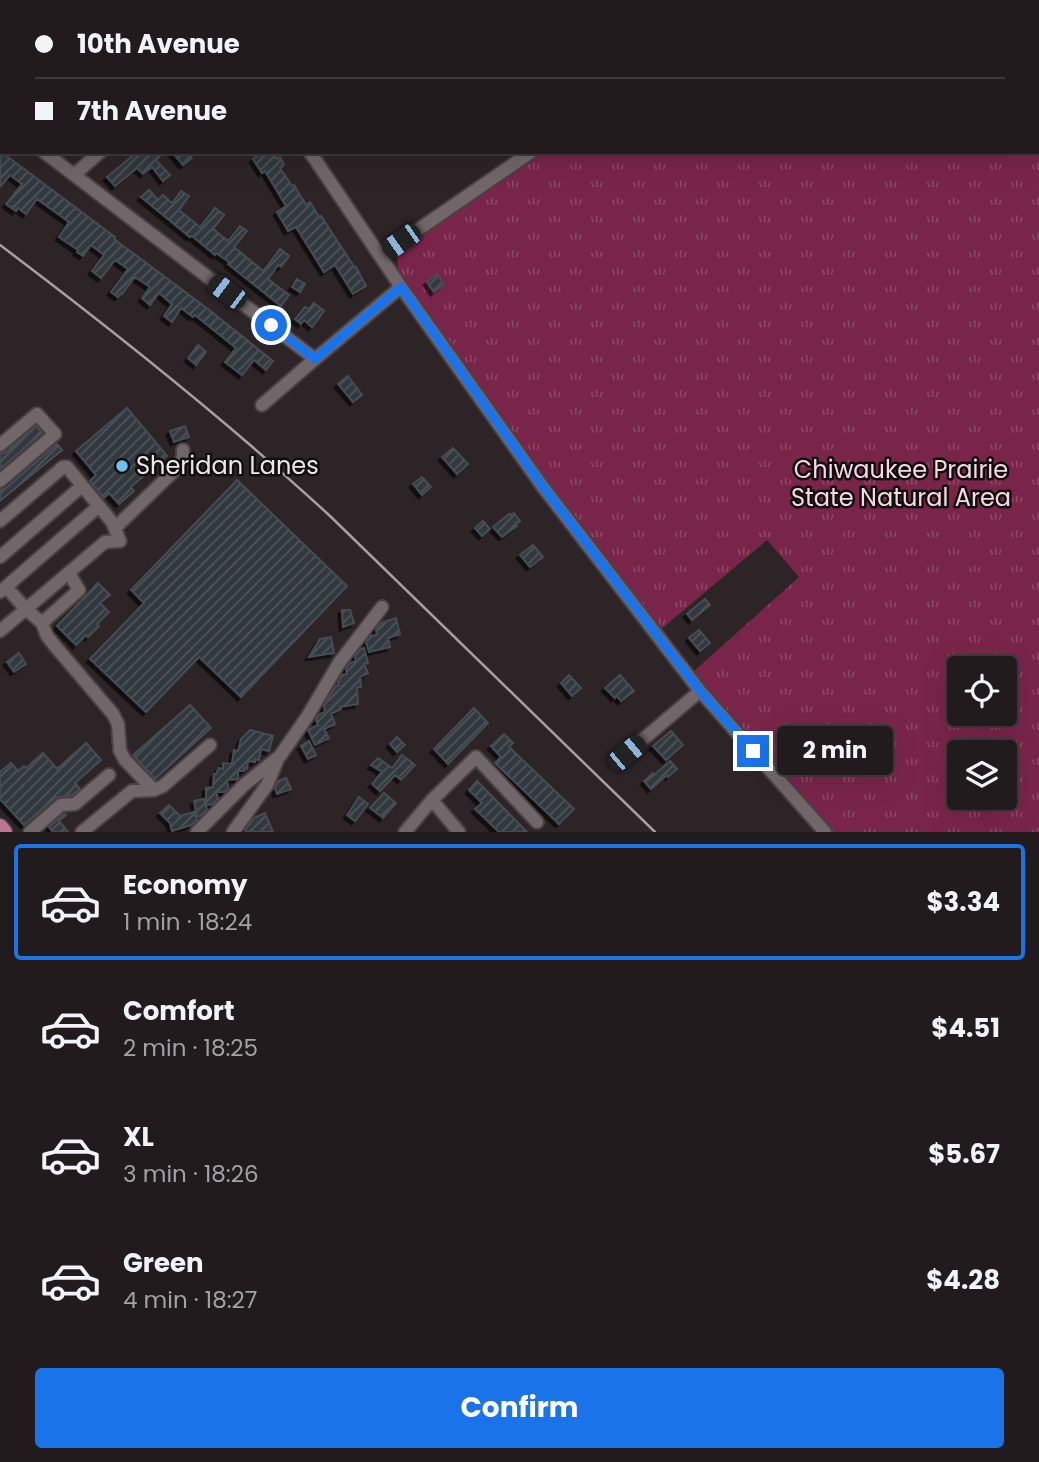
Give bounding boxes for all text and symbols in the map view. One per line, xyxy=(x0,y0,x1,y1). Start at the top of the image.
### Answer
text: 10th Avenue xyxy=(77,26,240,62)
text: 7th Avenue xyxy=(77,93,227,129)
car xyxy=(378,220,425,262)
car xyxy=(204,271,251,313)
route start xyxy=(255,309,287,341)
place label: Sheridan Lanes xyxy=(136,449,319,482)
park label: Chiwaukee Prairie State Natural Area xyxy=(791,453,1011,514)
marker: Sheridan Lanes xyxy=(114,458,130,474)
map controls xyxy=(947,656,1017,810)
button: locate xyxy=(947,656,1017,726)
callout: 2 min xyxy=(778,726,893,776)
car xyxy=(605,731,650,775)
text: 2 min xyxy=(803,734,867,766)
route end xyxy=(737,735,769,767)
button: layers xyxy=(947,740,1017,810)
text: Economy xyxy=(123,867,247,903)
icon: car xyxy=(39,871,102,934)
text: $3.34 xyxy=(926,884,1000,920)
text: 1 min · 18:24 xyxy=(123,906,252,938)
text: Comfort xyxy=(123,993,235,1029)
icon: car xyxy=(39,997,102,1060)
text: $4.51 xyxy=(931,1010,1000,1046)
text: 2 min · 18:25 xyxy=(123,1032,258,1064)
text: XL xyxy=(123,1119,154,1155)
icon: car xyxy=(39,1123,102,1186)
text: $5.67 xyxy=(928,1136,1000,1172)
text: 3 min · 18:26 xyxy=(123,1158,259,1190)
text: Green xyxy=(123,1245,204,1281)
icon: car xyxy=(39,1249,102,1312)
text: $4.28 xyxy=(926,1262,1000,1298)
text: 4 min · 18:27 xyxy=(123,1284,257,1316)
button: Confirm xyxy=(35,1368,1004,1448)

